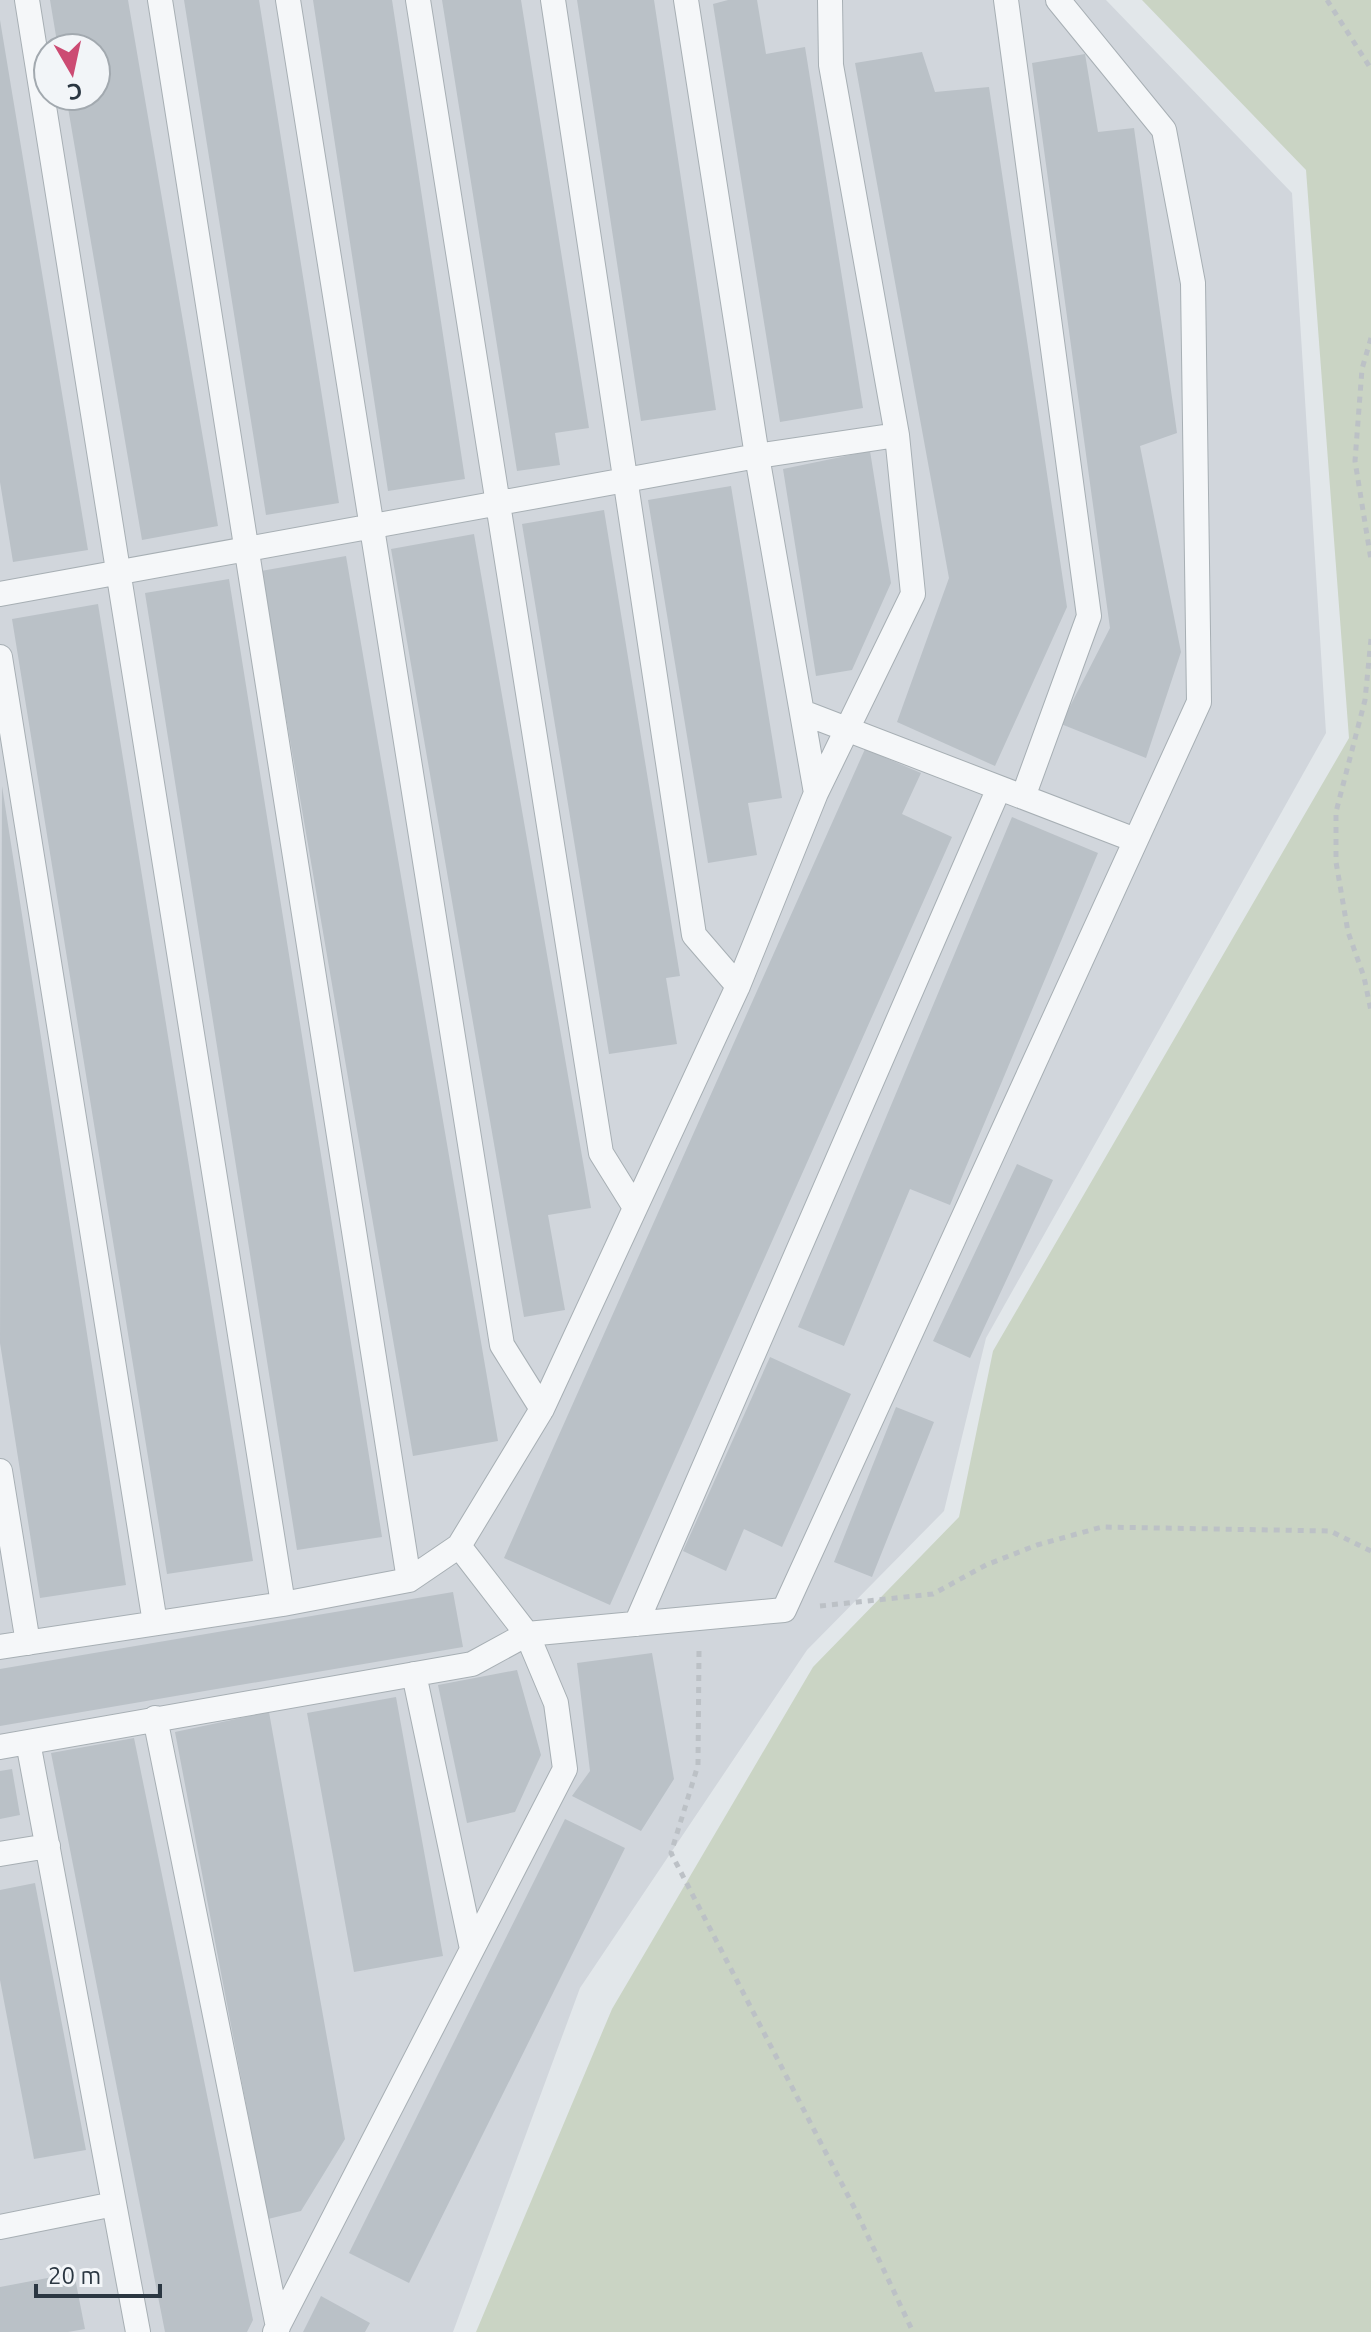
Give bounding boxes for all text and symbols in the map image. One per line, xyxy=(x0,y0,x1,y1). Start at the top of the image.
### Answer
north arrow xyxy=(32,32,112,112)
text: С xyxy=(66,79,84,106)
scale bar xyxy=(36,2248,160,2298)
text: 20 m xyxy=(48,2262,101,2289)

